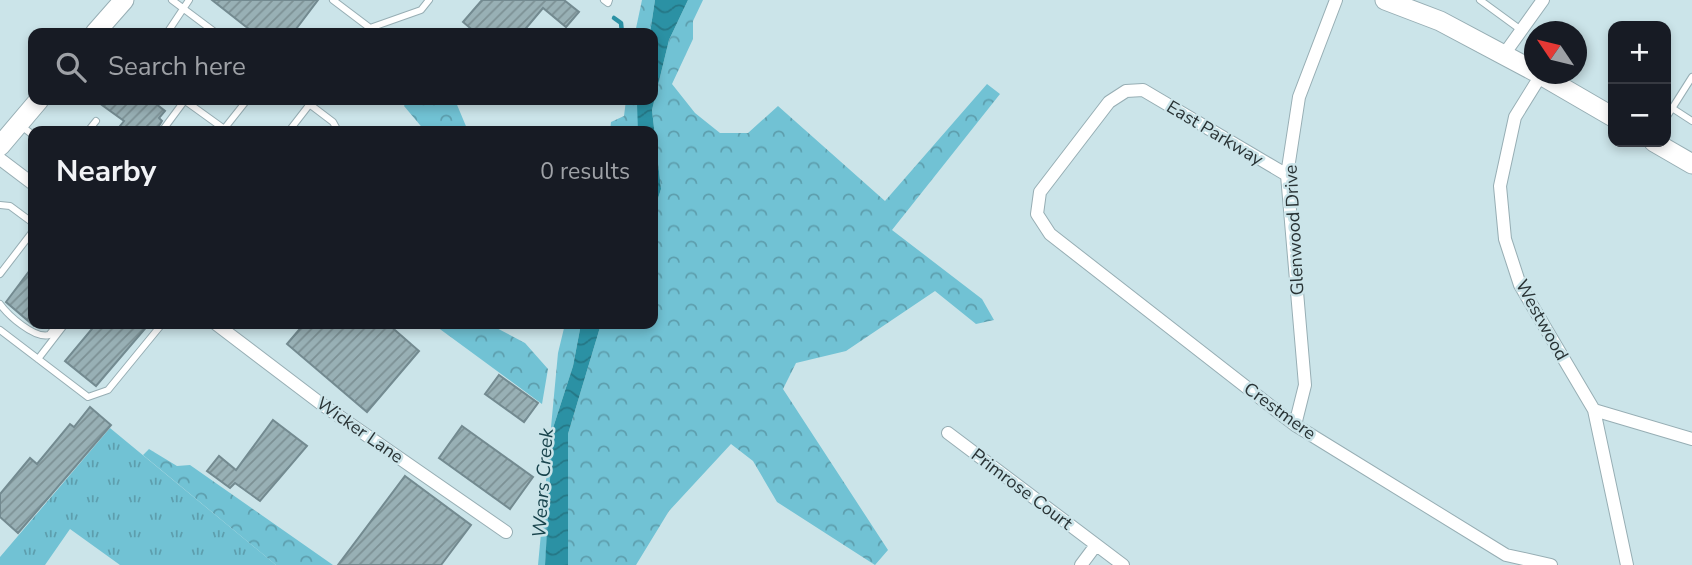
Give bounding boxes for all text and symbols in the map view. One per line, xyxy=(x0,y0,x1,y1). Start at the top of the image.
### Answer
north arrow xyxy=(1524,21,1587,84)
map controls xyxy=(1608,21,1671,147)
button: + xyxy=(1608,21,1671,84)
search box xyxy=(28,28,658,105)
icon: search xyxy=(52,48,90,86)
text: Search here xyxy=(108,49,246,84)
button: − xyxy=(1608,84,1671,147)
street label: East Parkway xyxy=(1162,95,1268,172)
text: Nearby xyxy=(56,151,156,192)
text: 0 results xyxy=(540,156,630,187)
street label: Glenwood Drive xyxy=(1279,164,1309,296)
street label: Westwood xyxy=(1510,275,1574,365)
street label: Crestmere xyxy=(1239,377,1321,445)
street label: Wicker Lane xyxy=(312,391,408,469)
water label: Wears Creek xyxy=(526,427,560,539)
street label: Primrose Court xyxy=(966,443,1078,535)

